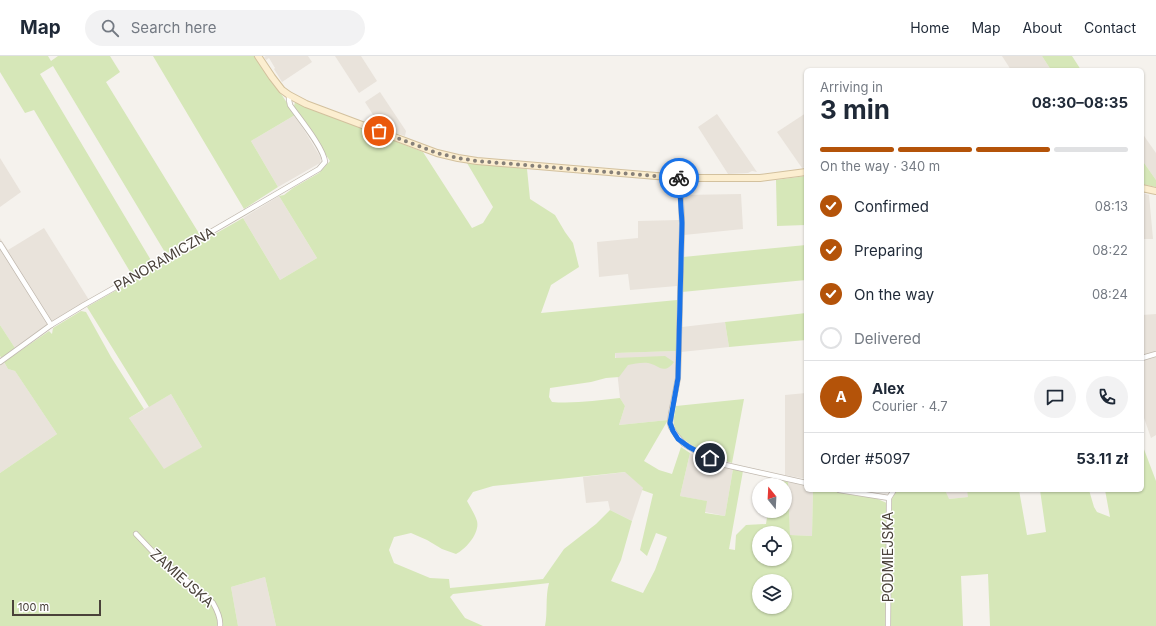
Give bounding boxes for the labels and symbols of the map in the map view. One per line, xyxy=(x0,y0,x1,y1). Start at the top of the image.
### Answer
pin xyxy=(362,114,396,148)
courier xyxy=(659,158,699,198)
street label: PANORAMICZNA xyxy=(111,223,217,294)
pin xyxy=(693,441,727,475)
north arrow xyxy=(752,478,792,518)
street label: PODMIEJSKA xyxy=(879,511,896,602)
street label: ZAMIEJSKA xyxy=(147,545,218,611)
scale bar xyxy=(12,598,101,617)

